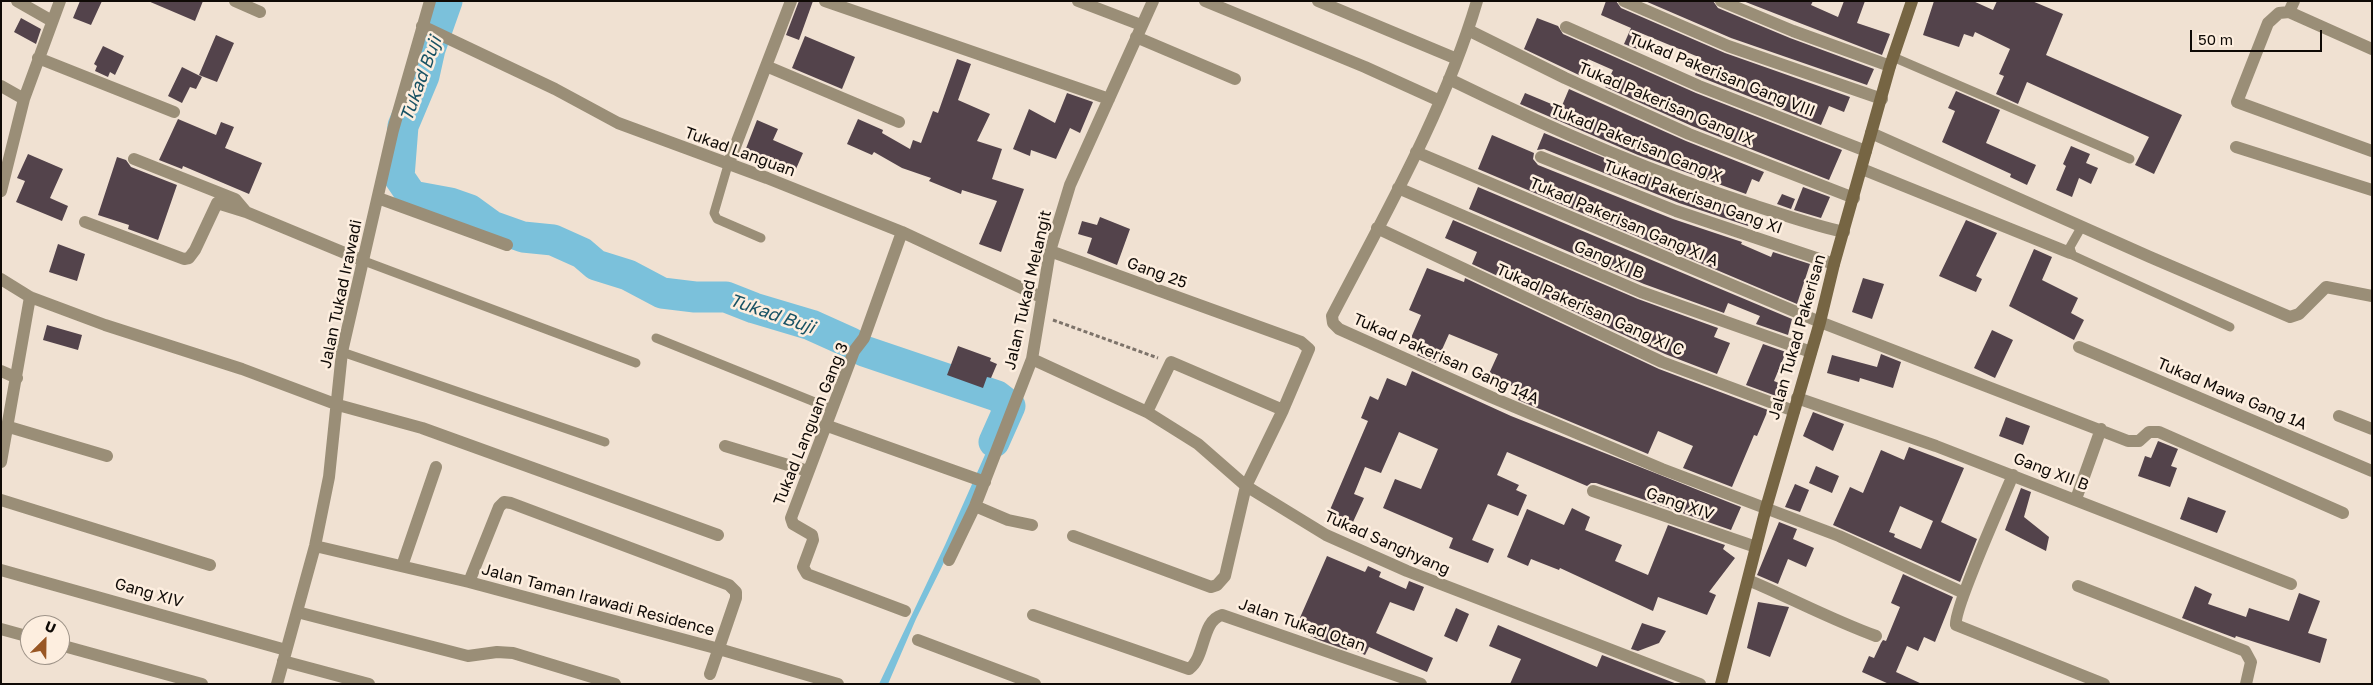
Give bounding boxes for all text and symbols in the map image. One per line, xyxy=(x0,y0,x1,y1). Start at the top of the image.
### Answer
scale bar xyxy=(2193,20,2326,52)
street label: Tukad Pakerisan Gang VIII xyxy=(1626,29,1818,121)
text: 50 m xyxy=(2198,30,2233,48)
water label: Tukad Buji xyxy=(396,34,446,124)
street label: Tukad Pakerisan Gang IX xyxy=(1575,58,1757,150)
street label: Tukad Pakerisan Gang X xyxy=(1547,100,1725,186)
street label: Tukad Languan xyxy=(682,123,798,181)
street label: Tukad Pakerisan Gang XI xyxy=(1601,156,1785,238)
street label: Tukad Pakerisan Gang XI A xyxy=(1527,173,1721,271)
street label: Jalan Tukad Melangit xyxy=(1000,208,1056,372)
street label: Jalan Tukad Irawadi xyxy=(316,218,366,370)
street label: Gang XI B xyxy=(1571,237,1647,283)
street label: Jalan Tukad Pakerisan xyxy=(1764,252,1830,422)
street label: Gang 25 xyxy=(1124,253,1190,293)
street label: Tukad Pakerisan Gang XI C xyxy=(1493,260,1687,360)
water label: Tukad Buji xyxy=(727,289,817,339)
street label: Tukad Pakerisan Gang 14A xyxy=(1350,309,1542,409)
street label: Tukad Languan Gang 3 xyxy=(770,340,852,508)
street label: Tukad Mawa Gang 1A xyxy=(2154,354,2310,434)
street label: Gang XII B xyxy=(2011,449,2091,495)
street label: Gang XIV xyxy=(1644,483,1716,525)
street label: Tukad Sanghyang xyxy=(1321,507,1453,579)
street label: Jalan Taman Irawadi Residence xyxy=(480,560,716,640)
street label: Gang XIV xyxy=(113,574,185,612)
street label: Jalan Tukad Otan xyxy=(1236,594,1368,656)
north arrow xyxy=(20,615,70,665)
text: U xyxy=(43,617,59,636)

